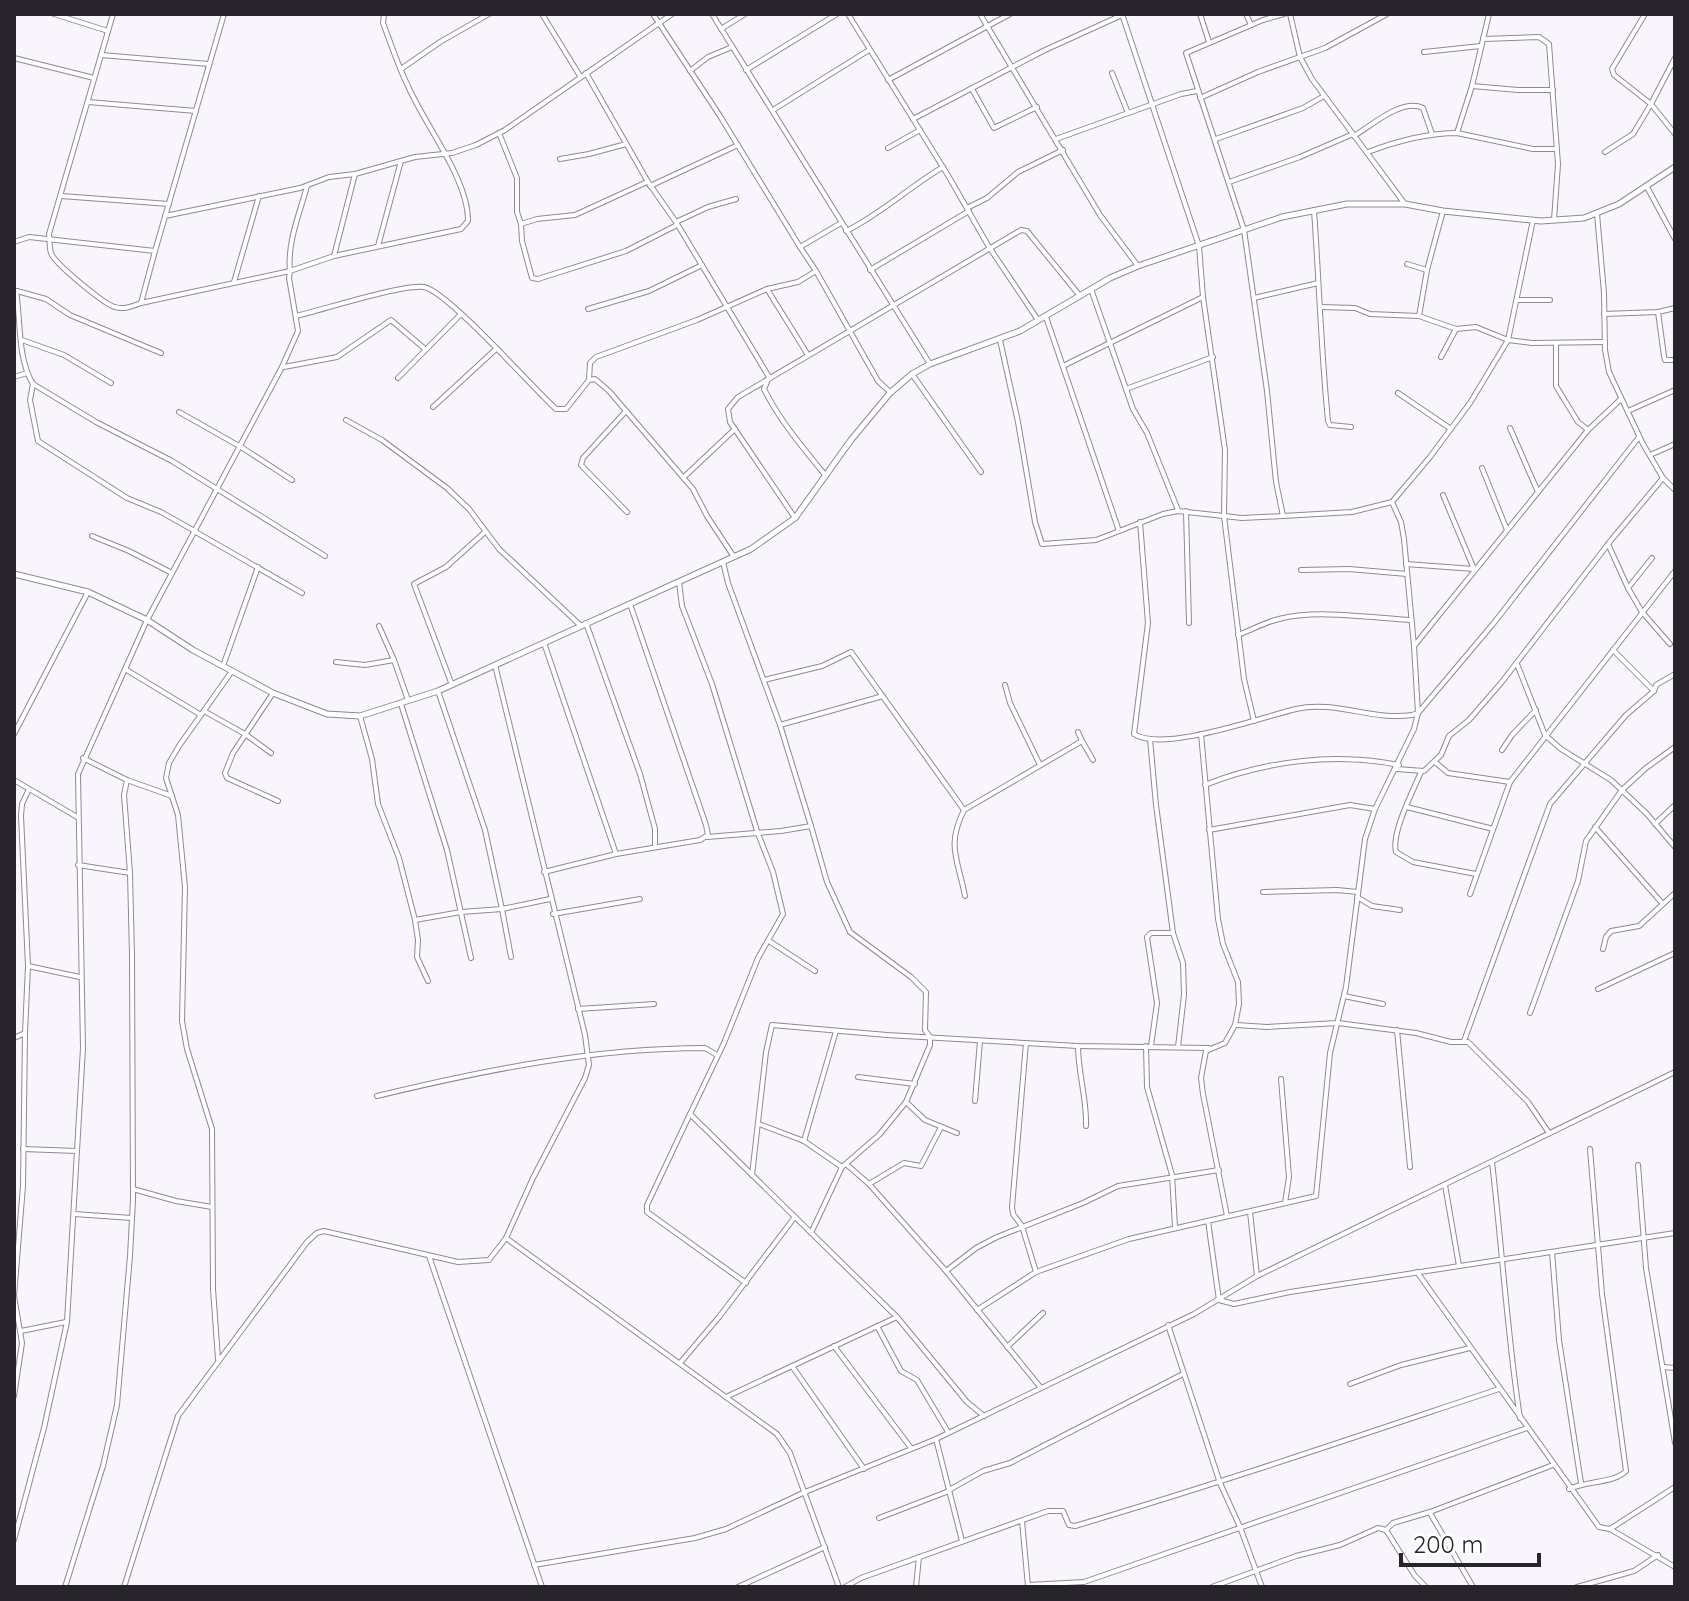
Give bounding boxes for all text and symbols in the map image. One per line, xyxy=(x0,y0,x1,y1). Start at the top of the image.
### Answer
scale bar xyxy=(1401,1517,1539,1567)
text: 200 m xyxy=(1413,1529,1483,1559)

